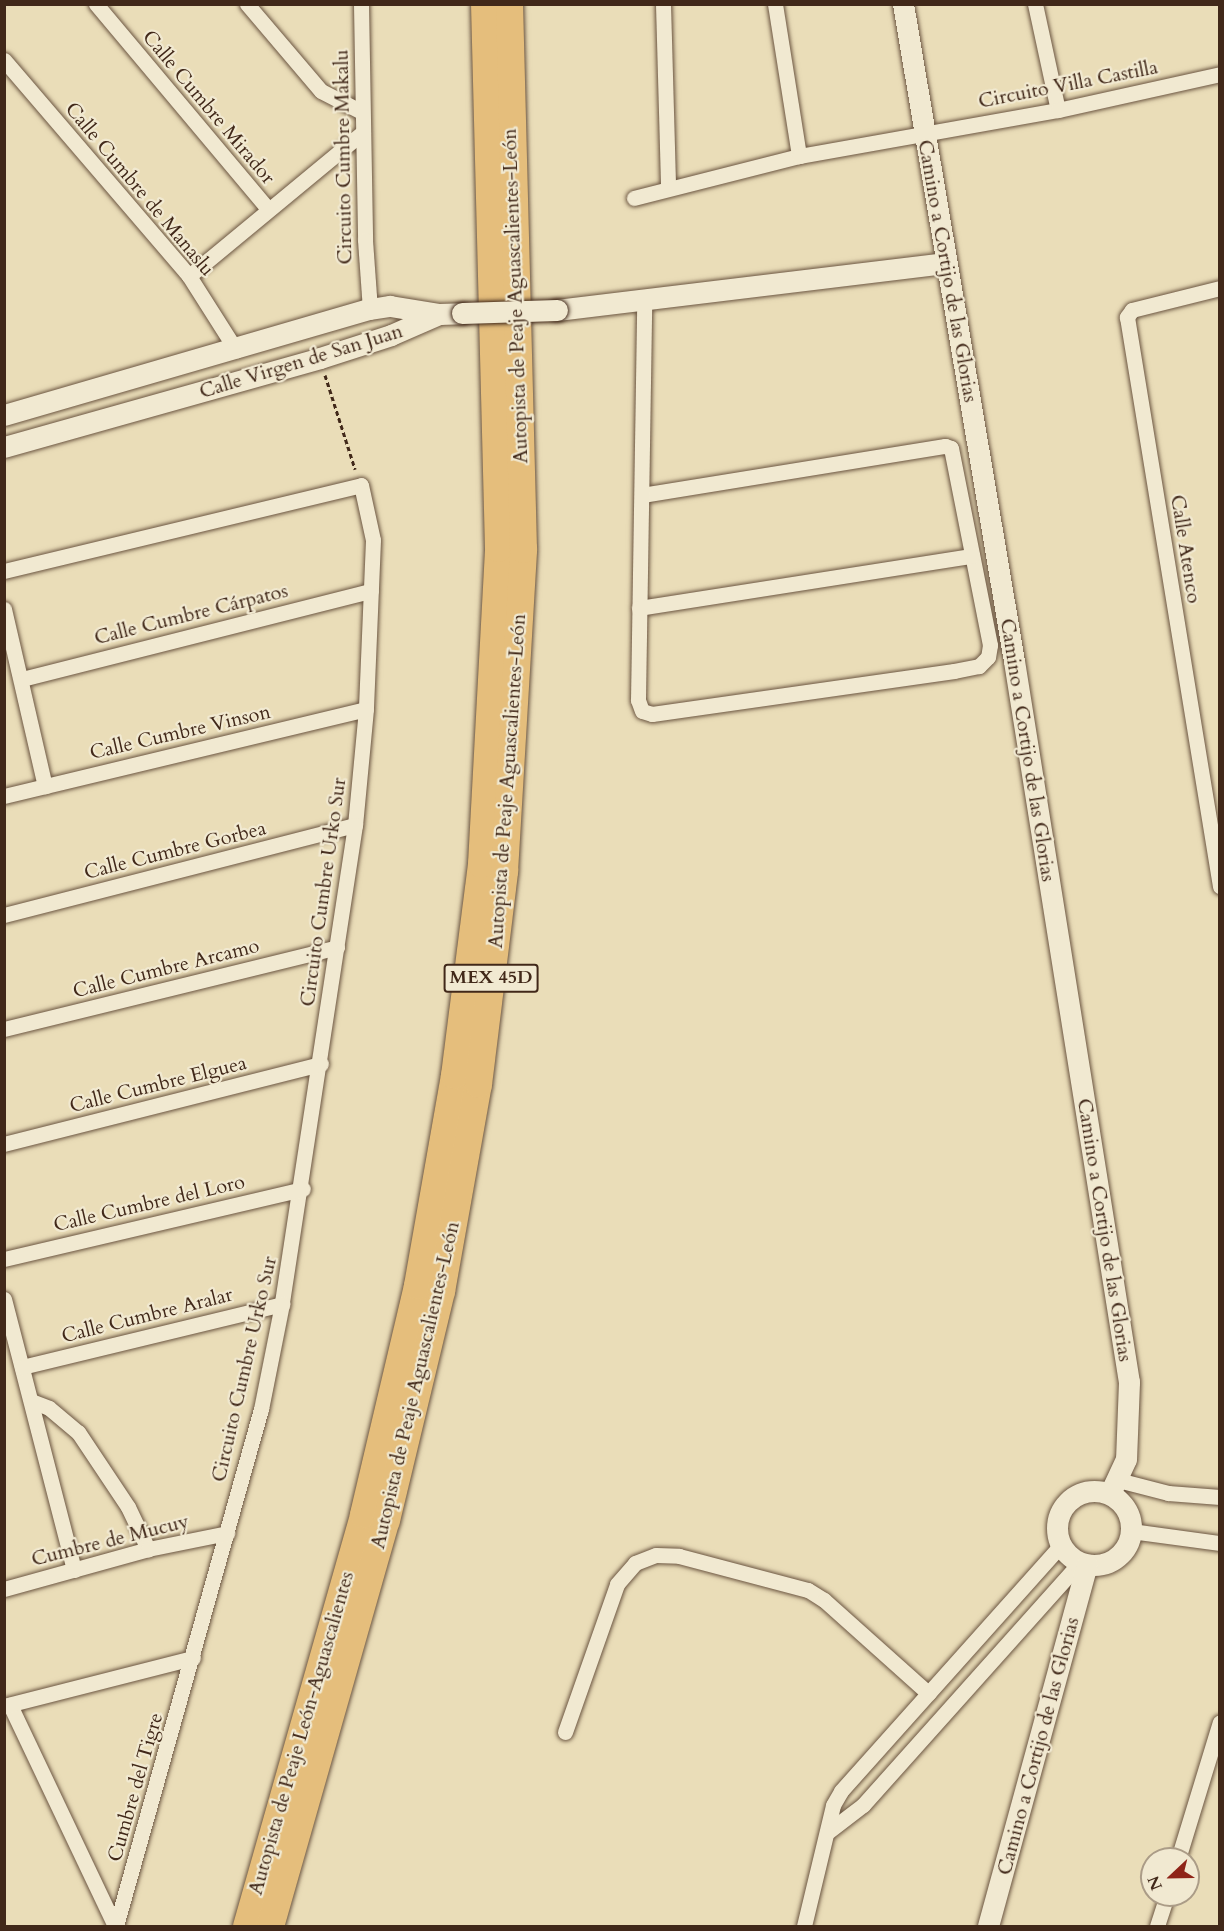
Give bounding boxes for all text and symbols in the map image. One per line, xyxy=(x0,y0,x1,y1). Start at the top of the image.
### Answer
street label: Calle Cumbre Mirador xyxy=(138,25,280,189)
street label: Circuito Cumbre Makalu xyxy=(329,49,357,265)
street label: Circuito Villa Castilla xyxy=(976,55,1160,113)
street label: Calle Cumbre de Manaslu xyxy=(60,97,220,281)
street label: Autopista de Peaje Aguascalientes-León xyxy=(497,128,533,464)
street label: Camino a Cortijo de las Glorias xyxy=(913,138,983,404)
street label: Calle Virgen de San Juan xyxy=(196,319,406,403)
street label: Calle Atenco xyxy=(1166,493,1206,605)
street label: Calle Cumbre Cárpatos xyxy=(92,578,290,650)
street label: Autopista de Peaje Aguascalientes-León xyxy=(483,613,531,949)
street label: Camino a Cortijo de las Glorias xyxy=(995,617,1061,883)
street label: Calle Cumbre Vinson xyxy=(87,700,273,764)
street label: Circuito Cumbre Urko Sur xyxy=(295,776,351,1008)
street label: Calle Cumbre Gorbea xyxy=(82,816,268,884)
street label: Calle Cumbre Arcamo xyxy=(70,933,262,1003)
road number: MEX 45D xyxy=(443,963,539,993)
street label: Calle Cumbre Elguea xyxy=(67,1050,249,1118)
street label: Camino a Cortijo de las Glorias xyxy=(1072,1097,1138,1363)
street label: Calle Cumbre del Loro xyxy=(51,1169,247,1237)
street label: Autopista de Peaje Aguascalientes-León xyxy=(366,1219,464,1551)
street label: Circuito Cumbre Urko Sur xyxy=(206,1254,282,1484)
street label: Calle Cumbre Aralar xyxy=(59,1282,235,1348)
street label: Cumbre de Mucuy xyxy=(29,1509,191,1571)
street label: Autopista de Peaje León-Aguascalientes xyxy=(243,1568,359,1898)
street label: Camino a Cortijo de las Glorias xyxy=(992,1614,1084,1878)
street label: Cumbre del Tigre xyxy=(102,1710,168,1864)
north arrow xyxy=(1140,1847,1200,1907)
text: N xyxy=(1142,1872,1168,1894)

